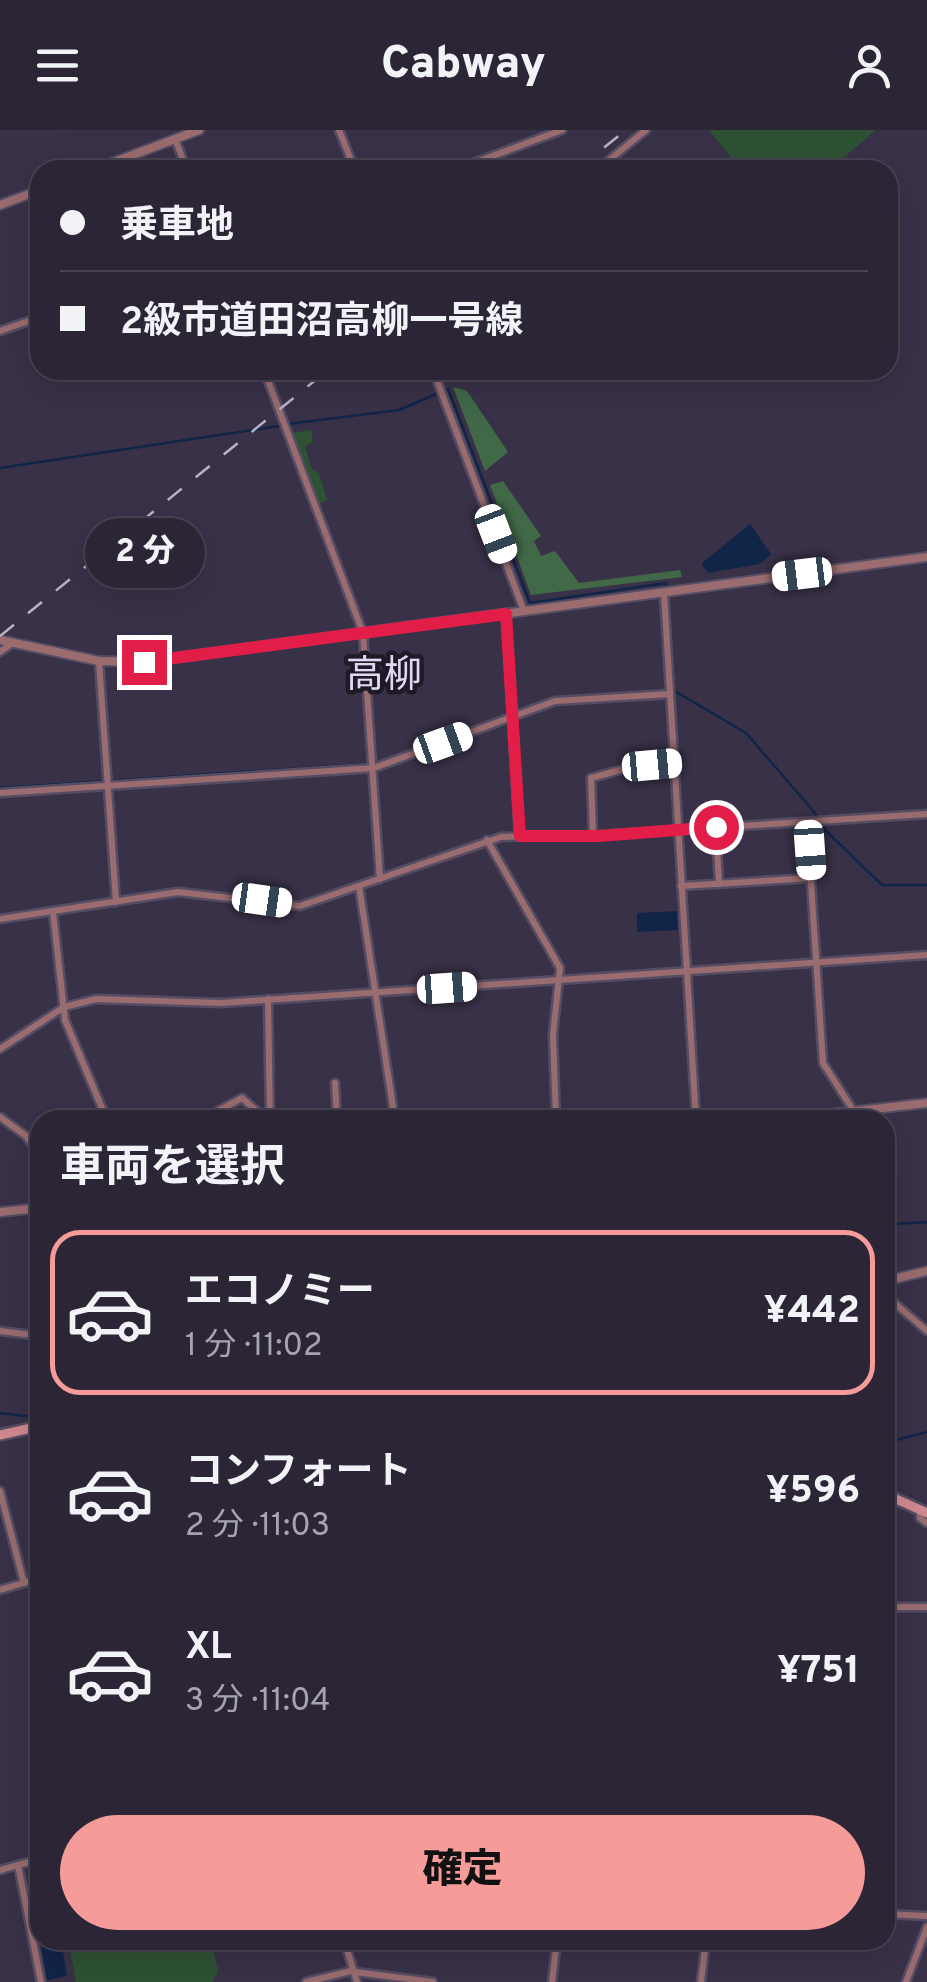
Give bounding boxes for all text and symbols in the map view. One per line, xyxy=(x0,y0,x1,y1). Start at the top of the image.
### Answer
text: Cabway xyxy=(381,37,546,94)
icon: menu xyxy=(30,38,85,93)
icon: person xyxy=(842,38,897,93)
text: 乗車地 xyxy=(120,203,234,252)
text: 2級市道田沼高柳一号線 xyxy=(120,299,523,348)
car xyxy=(471,501,521,567)
callout: 2 分 xyxy=(84,517,204,587)
text: 2 分 xyxy=(115,533,175,573)
car xyxy=(770,555,834,593)
route end xyxy=(122,640,167,685)
district label: 高柳 xyxy=(346,653,422,702)
car xyxy=(410,719,476,767)
car xyxy=(621,747,683,783)
route start xyxy=(694,805,739,850)
car xyxy=(793,819,827,881)
car xyxy=(230,881,294,919)
car xyxy=(416,971,478,1005)
text: 車両を選択 xyxy=(60,1141,285,1198)
icon: car xyxy=(65,1268,155,1358)
text: エコノミー xyxy=(185,1269,375,1318)
text: ¥442 xyxy=(764,1288,860,1337)
text: 1 分 · 11:02 xyxy=(185,1327,323,1367)
icon: car xyxy=(65,1448,155,1538)
text: コンフォート xyxy=(185,1449,412,1498)
text: ¥596 xyxy=(766,1468,860,1517)
text: 2 分 · 11:03 xyxy=(185,1507,330,1547)
text: XL xyxy=(185,1624,232,1673)
icon: car xyxy=(65,1628,155,1718)
text: ¥751 xyxy=(777,1648,860,1697)
text: 3 分 · 11:04 xyxy=(185,1682,330,1722)
button: 確定 xyxy=(60,1815,865,1930)

